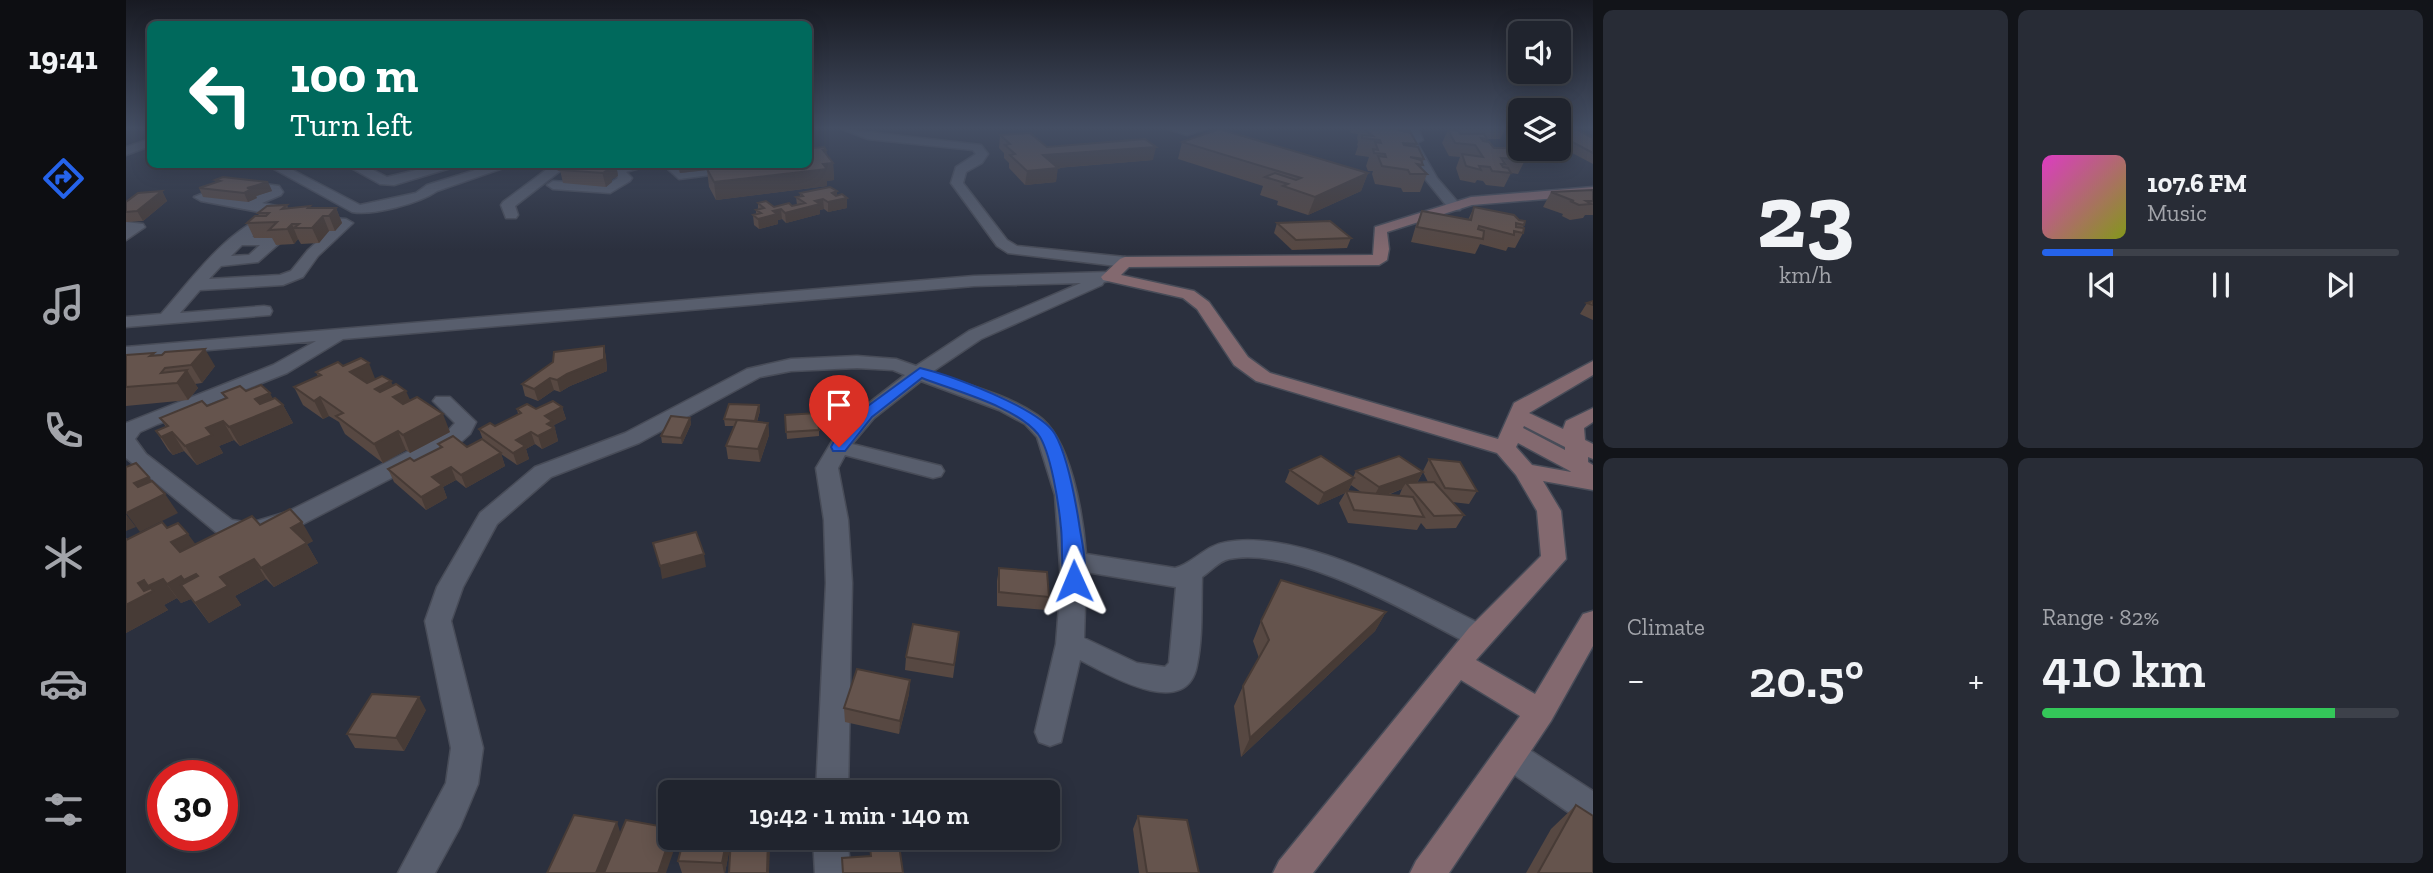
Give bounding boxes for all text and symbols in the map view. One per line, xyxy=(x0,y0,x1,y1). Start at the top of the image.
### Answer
map controls xyxy=(1508,21,1571,161)
button: sound xyxy=(1508,21,1571,84)
text: 19:41 xyxy=(28,39,98,77)
text: 100 m xyxy=(290,46,418,105)
icon: left xyxy=(175,49,266,140)
button: layers xyxy=(1508,98,1571,161)
text: Turn left xyxy=(290,106,412,144)
icon: directions xyxy=(39,154,88,203)
text: 23 xyxy=(1757,161,1854,270)
text: 107.6 FM xyxy=(2147,167,2247,199)
text: Music xyxy=(2147,199,2207,227)
text: km/h xyxy=(1779,261,1832,289)
icon: previous xyxy=(2083,266,2121,304)
icon: pause xyxy=(2202,266,2240,304)
icon: next xyxy=(2321,266,2359,304)
icon: music xyxy=(39,280,88,329)
pin xyxy=(809,375,869,447)
icon: arrive xyxy=(820,386,858,424)
icon: phone xyxy=(39,406,88,455)
icon: climate xyxy=(39,533,88,582)
position arrow xyxy=(1037,544,1111,618)
text: Range · 82% xyxy=(2042,603,2159,631)
text: Climate xyxy=(1627,613,1705,641)
text: 410 km xyxy=(2042,638,2206,700)
text: 20.5° xyxy=(1749,648,1864,710)
text: − xyxy=(1627,657,1645,703)
text: + xyxy=(1968,657,1984,703)
icon: car xyxy=(39,659,88,708)
speed limit sign: 30 xyxy=(147,760,238,851)
icon: filters xyxy=(39,785,88,834)
text: 19:42 · 1 min · 140 m xyxy=(749,799,969,831)

